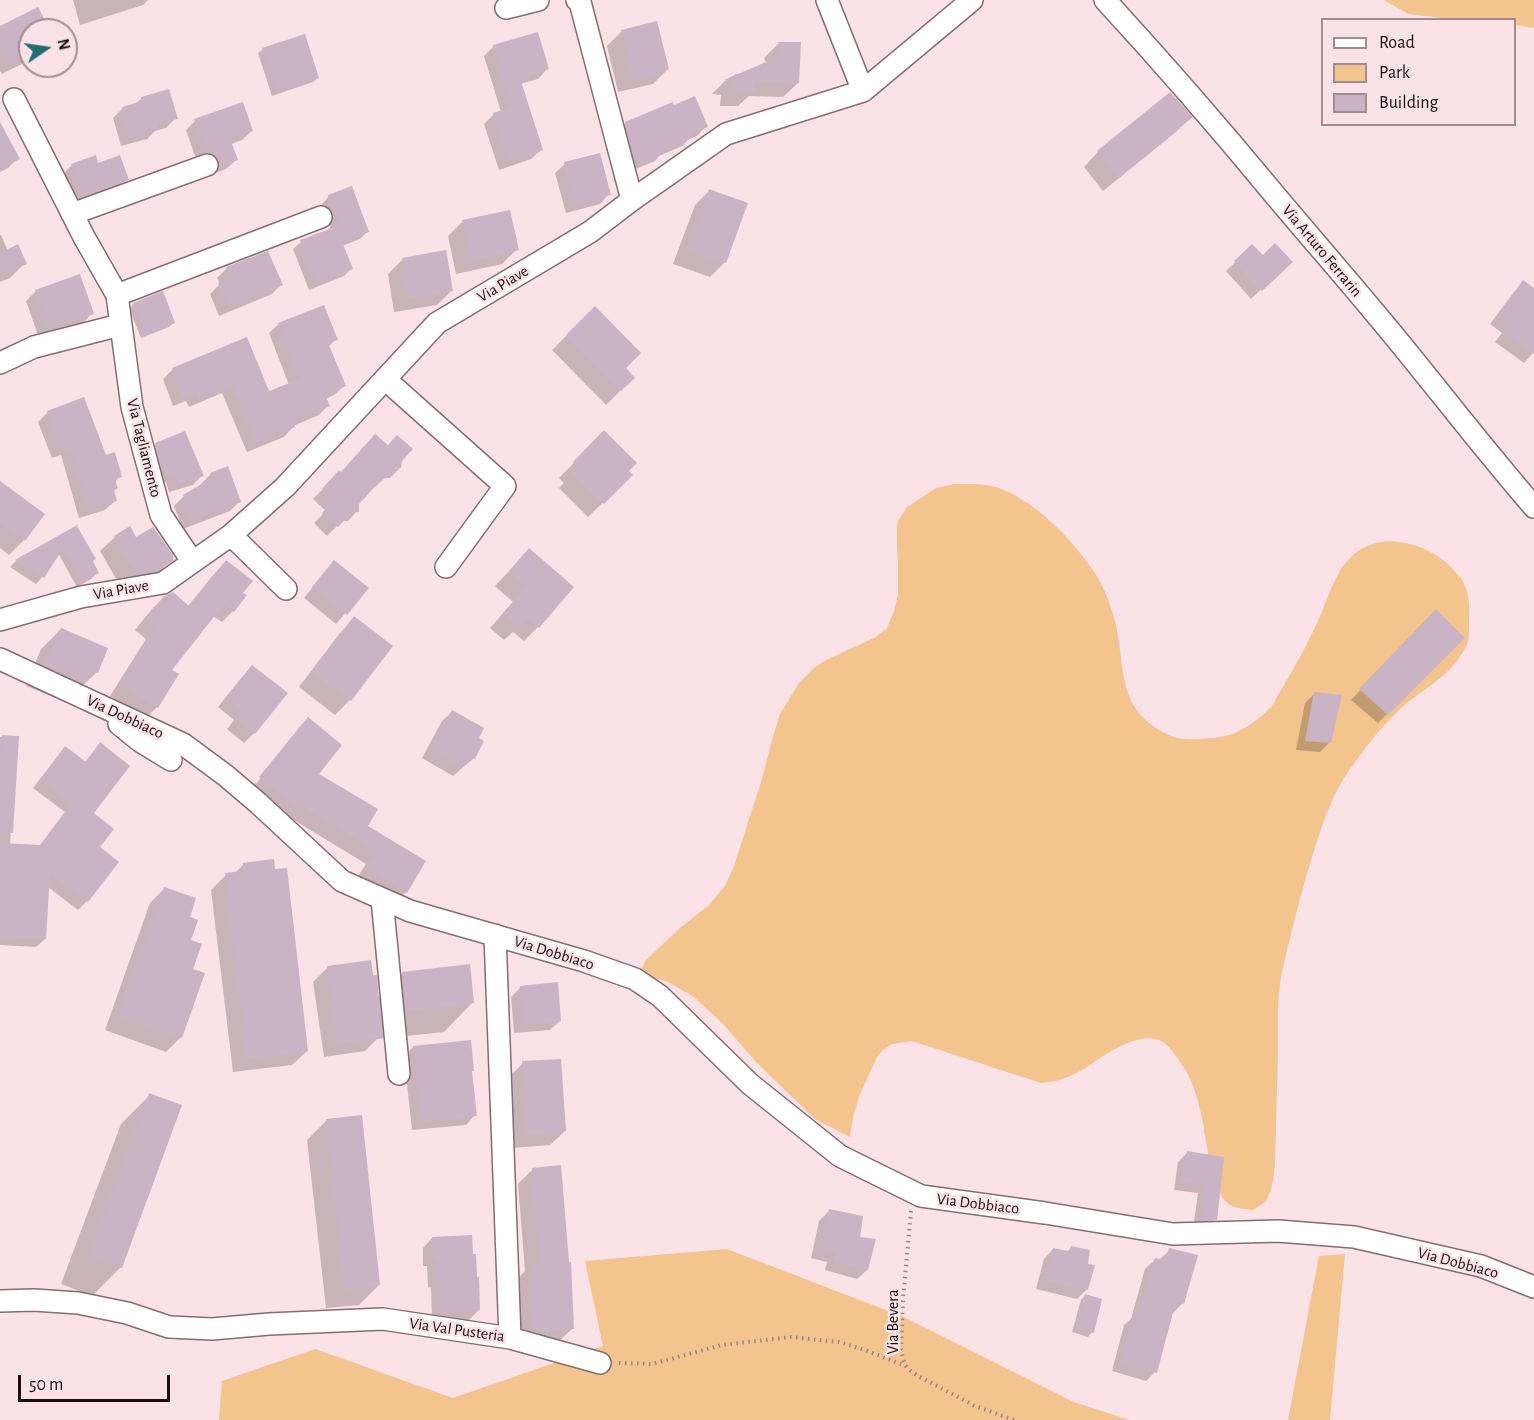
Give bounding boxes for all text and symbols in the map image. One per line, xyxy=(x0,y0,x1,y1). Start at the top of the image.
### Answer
north arrow xyxy=(18,18,78,78)
legend xyxy=(1321,18,1516,126)
text: Road xyxy=(1379,34,1415,52)
text: N xyxy=(55,37,73,52)
text: Park xyxy=(1379,64,1410,82)
text: Building xyxy=(1379,94,1438,112)
street label: Via Arturo Ferrarin xyxy=(1278,201,1366,301)
street label: Via Piave xyxy=(474,261,532,307)
street label: Via Tagliamento xyxy=(122,397,166,499)
street label: Via Piave xyxy=(92,576,150,604)
street label: Via Dobbiaco xyxy=(83,691,167,743)
street label: Via Dobbiaco xyxy=(512,932,596,974)
street label: Via Dobbiaco xyxy=(936,1189,1020,1219)
street label: Via Dobbiaco xyxy=(1416,1243,1500,1283)
street label: Via Bevera xyxy=(883,1289,903,1355)
street label: Via Val Pusteria xyxy=(408,1314,506,1346)
scale bar xyxy=(21,1363,172,1401)
text: 50 m xyxy=(29,1376,63,1394)

